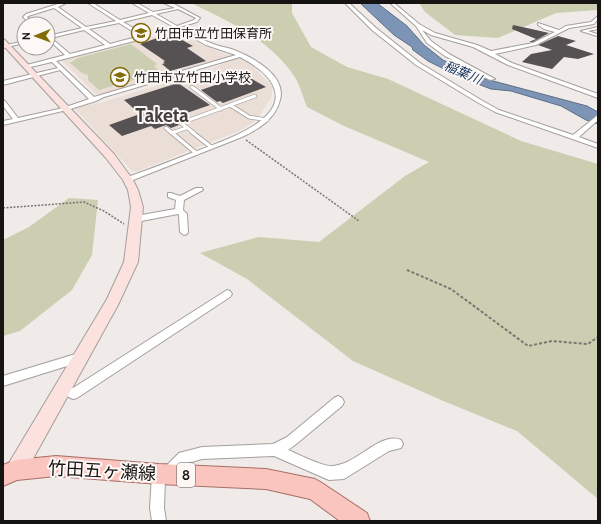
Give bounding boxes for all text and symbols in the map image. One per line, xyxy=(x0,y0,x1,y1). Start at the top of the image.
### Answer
north arrow xyxy=(16,16,56,56)
school or university icon: 竹田市立竹田保育所 xyxy=(130,22,152,44)
place label: 竹田市立竹田保育所 xyxy=(155,25,272,41)
text: N xyxy=(19,32,33,40)
water label: 稲葉川 xyxy=(442,57,486,88)
school or university icon: 竹田市立竹田小学校 xyxy=(109,66,131,88)
place label: 竹田市立竹田小学校 xyxy=(134,69,251,85)
district label: Taketa xyxy=(135,104,189,127)
street label: 竹田五ヶ瀬線 xyxy=(47,457,157,485)
road number: 8 xyxy=(177,463,195,487)

